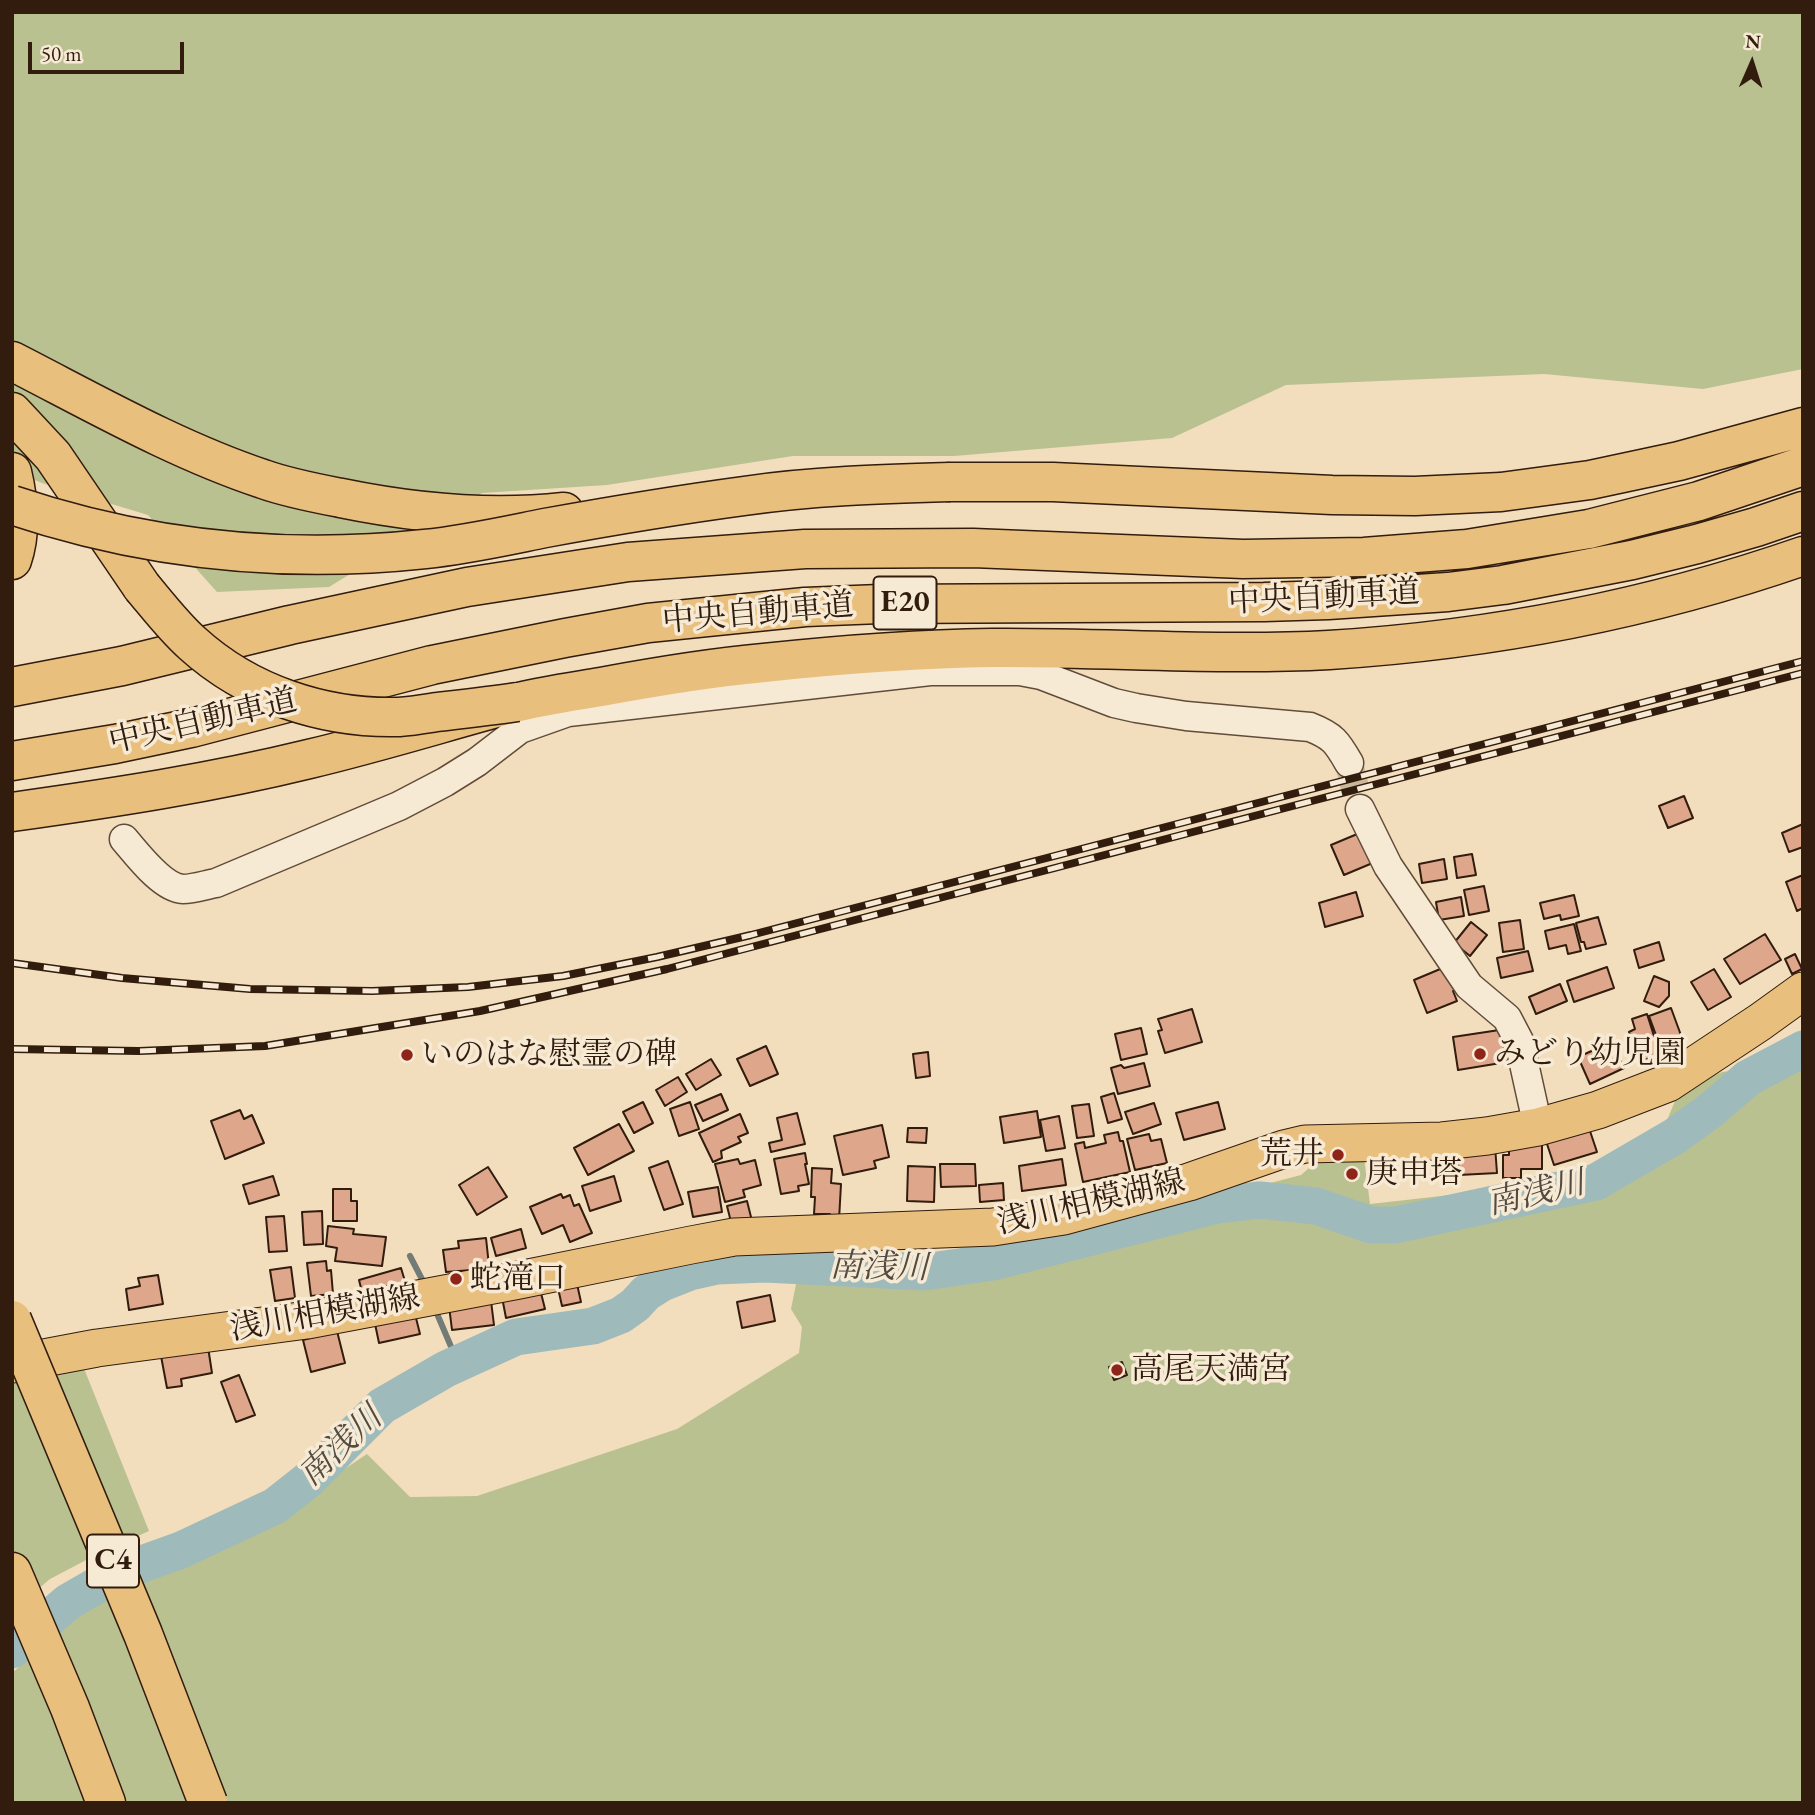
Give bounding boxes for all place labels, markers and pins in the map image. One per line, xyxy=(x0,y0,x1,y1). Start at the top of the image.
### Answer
place label: みどり幼児園 xyxy=(1494,1035,1686,1073)
place label: いのはな慰霊の碑 xyxy=(421,1036,677,1074)
marker: みどり幼児園 xyxy=(1472,1046,1488,1062)
marker: いのはな慰霊の碑 xyxy=(399,1047,415,1063)
place label: 荒井 xyxy=(1260,1136,1324,1174)
marker: 荒井 xyxy=(1330,1147,1346,1163)
place label: 庚申塔 xyxy=(1366,1155,1462,1193)
marker: 庚申塔 xyxy=(1344,1166,1360,1182)
place label: 蛇滝口 xyxy=(470,1260,566,1298)
marker: 蛇滝口 xyxy=(448,1271,464,1287)
place label: 高尾天満宮 xyxy=(1131,1351,1291,1389)
marker: 高尾天満宮 xyxy=(1109,1362,1125,1378)

